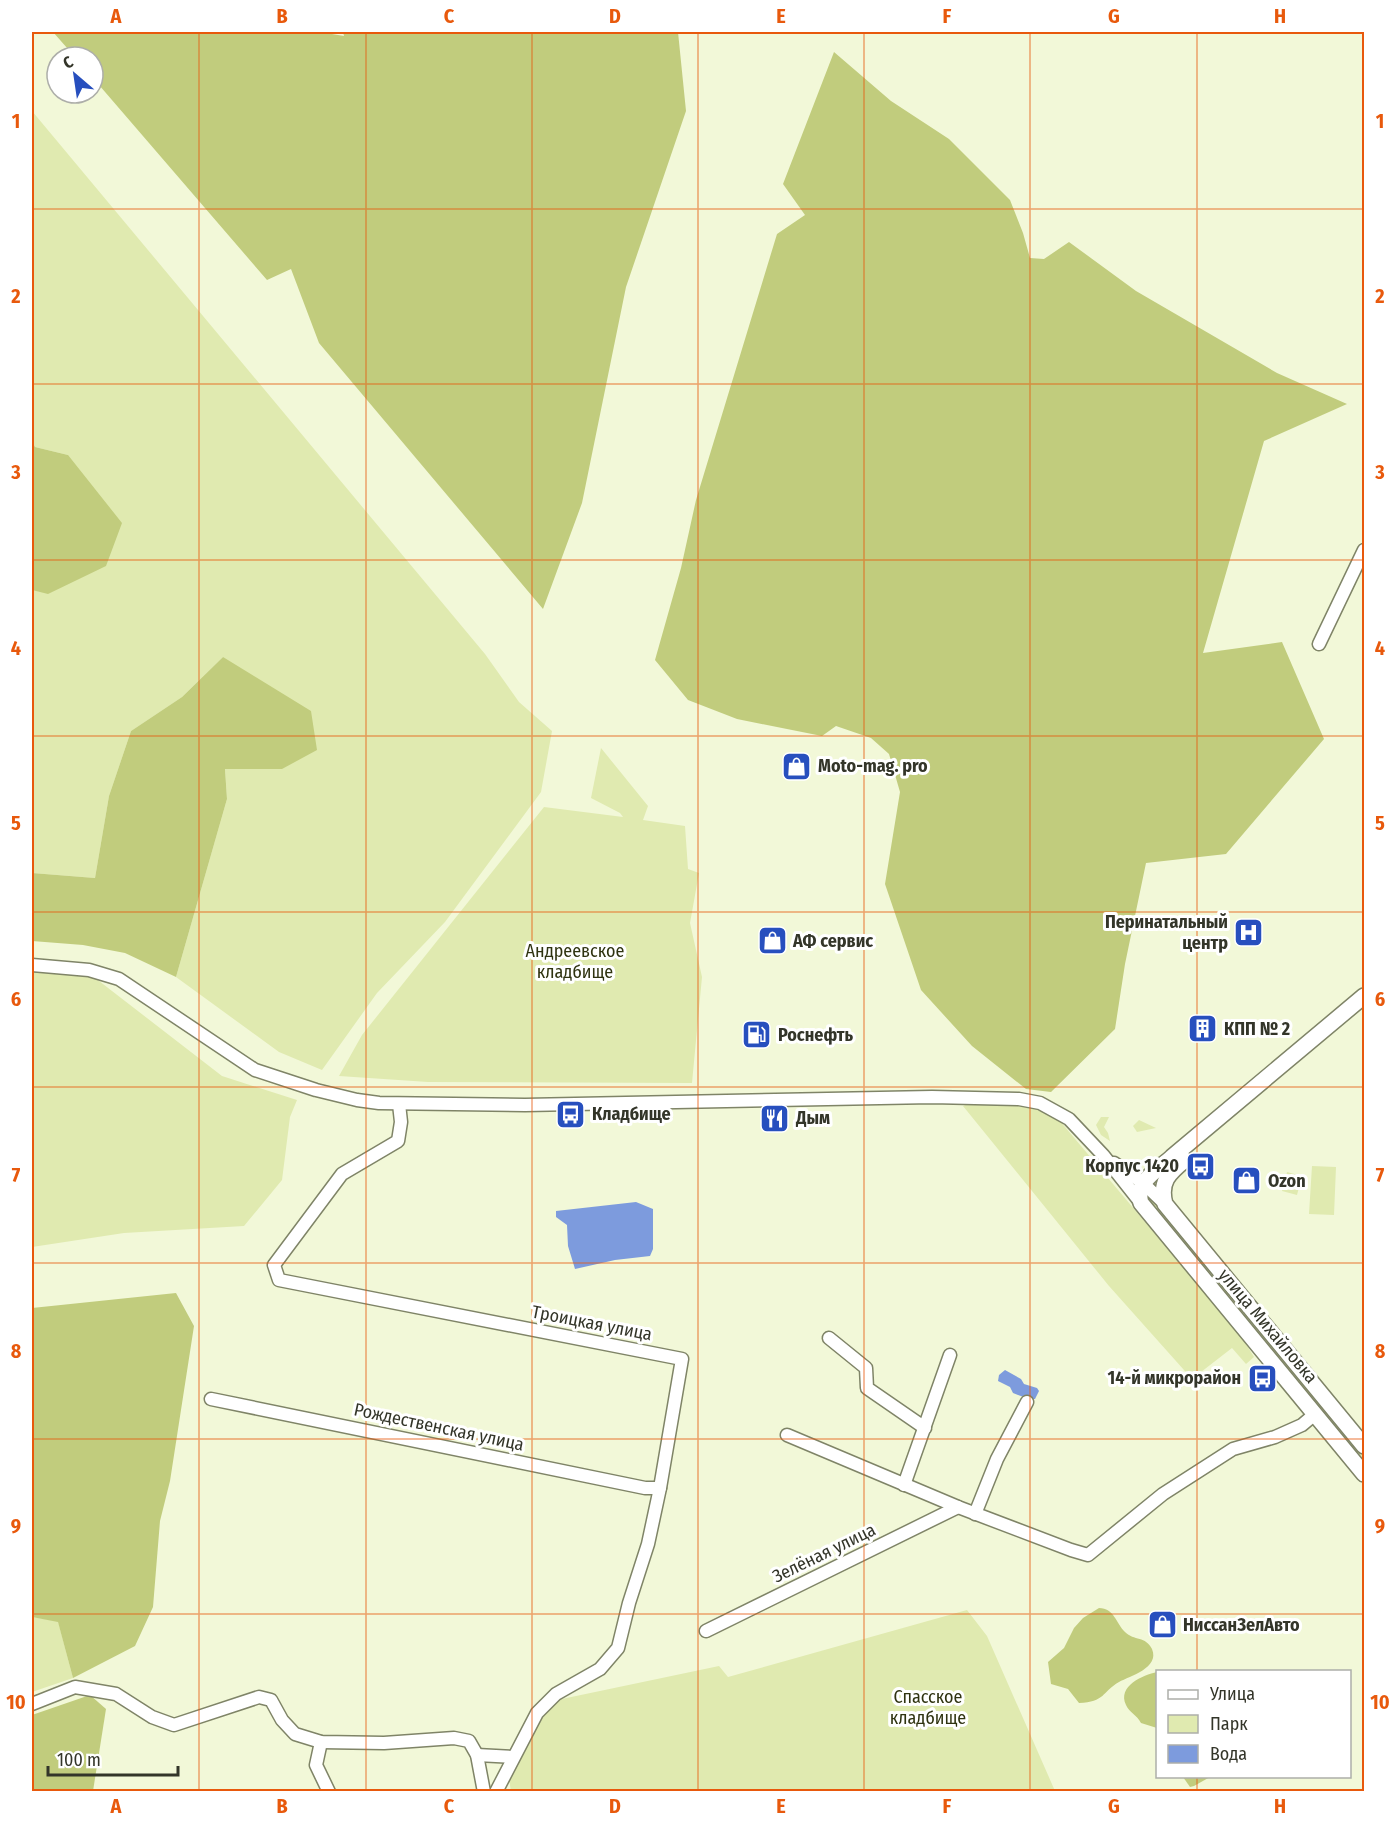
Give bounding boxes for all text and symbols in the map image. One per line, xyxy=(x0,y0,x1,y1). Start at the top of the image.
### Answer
text: A xyxy=(110,4,123,28)
text: B xyxy=(276,4,288,28)
text: C xyxy=(444,4,455,28)
text: D xyxy=(609,4,621,28)
text: E xyxy=(776,4,786,28)
text: F xyxy=(943,4,952,28)
text: G xyxy=(1108,4,1120,28)
text: H xyxy=(1274,4,1286,28)
north arrow xyxy=(45,45,105,105)
text: С xyxy=(60,52,77,73)
text: 1 xyxy=(12,109,20,133)
text: 1 xyxy=(1376,109,1384,133)
text: 2 xyxy=(10,284,21,308)
text: 2 xyxy=(1374,284,1385,308)
text: 3 xyxy=(10,460,21,484)
text: 3 xyxy=(1374,460,1385,484)
text: 4 xyxy=(11,636,21,660)
text: 4 xyxy=(1375,636,1385,660)
shop icon: Moto-mag. pro xyxy=(781,750,813,782)
place label: Moto-mag. pro xyxy=(818,755,928,777)
text: 5 xyxy=(11,811,21,835)
text: 5 xyxy=(1375,811,1385,835)
place label: Перинатальный центр xyxy=(1105,911,1228,954)
hospital icon: Перинатальный центр xyxy=(1233,916,1265,948)
shop icon: АФ сервис xyxy=(756,925,788,957)
place label: АФ сервис xyxy=(792,930,873,952)
park label: Андреевское кладбище xyxy=(526,940,625,983)
text: 6 xyxy=(11,987,21,1011)
text: 6 xyxy=(1375,987,1385,1011)
building icon: КПП № 2 xyxy=(1187,1013,1219,1045)
place label: КПП № 2 xyxy=(1224,1018,1290,1040)
fuel station icon: Роснефть xyxy=(741,1019,773,1051)
place label: Роснефть xyxy=(778,1024,853,1046)
bus stop icon: Кладбище xyxy=(555,1098,587,1130)
restaurant icon: Дым xyxy=(759,1102,791,1134)
place label: Кладбище xyxy=(592,1103,671,1125)
place label: Дым xyxy=(795,1107,830,1129)
bus stop icon: Корпус 1420 xyxy=(1184,1150,1216,1182)
place label: Корпус 1420 xyxy=(1085,1155,1179,1177)
text: 7 xyxy=(12,1163,21,1187)
text: 7 xyxy=(1376,1163,1385,1187)
shop icon: Ozon xyxy=(1231,1165,1263,1197)
place label: Ozon xyxy=(1268,1170,1306,1192)
street label: улица Михайловка xyxy=(1214,1264,1322,1388)
street label: Троицкая улица xyxy=(530,1301,654,1345)
text: 8 xyxy=(11,1339,22,1363)
text: 8 xyxy=(1375,1339,1386,1363)
bus stop icon: 14-й микрорайон xyxy=(1246,1362,1278,1394)
place label: 14-й микрорайон xyxy=(1108,1367,1241,1389)
street label: Рождественская улица xyxy=(352,1398,526,1456)
text: 9 xyxy=(11,1514,21,1538)
text: 9 xyxy=(1375,1514,1385,1538)
street label: Зелёная улица xyxy=(769,1518,879,1587)
shop icon: НиссанЗелАвто xyxy=(1146,1609,1178,1641)
place label: НиссанЗелАвто xyxy=(1183,1614,1300,1636)
legend xyxy=(1156,1670,1351,1778)
text: Улица xyxy=(1209,1683,1255,1705)
park label: Спасское кладбище xyxy=(890,1686,966,1729)
text: 10 xyxy=(6,1690,26,1714)
text: 10 xyxy=(1370,1690,1390,1714)
text: Парк xyxy=(1210,1713,1248,1735)
scale bar xyxy=(48,1739,178,1777)
text: Вода xyxy=(1210,1743,1247,1765)
text: 100 m xyxy=(57,1749,101,1771)
text: A xyxy=(110,1794,123,1818)
text: B xyxy=(276,1794,288,1818)
text: C xyxy=(444,1794,455,1818)
text: D xyxy=(609,1794,621,1818)
text: E xyxy=(776,1794,786,1818)
text: F xyxy=(943,1794,952,1818)
text: G xyxy=(1108,1794,1120,1818)
text: H xyxy=(1274,1794,1286,1818)

